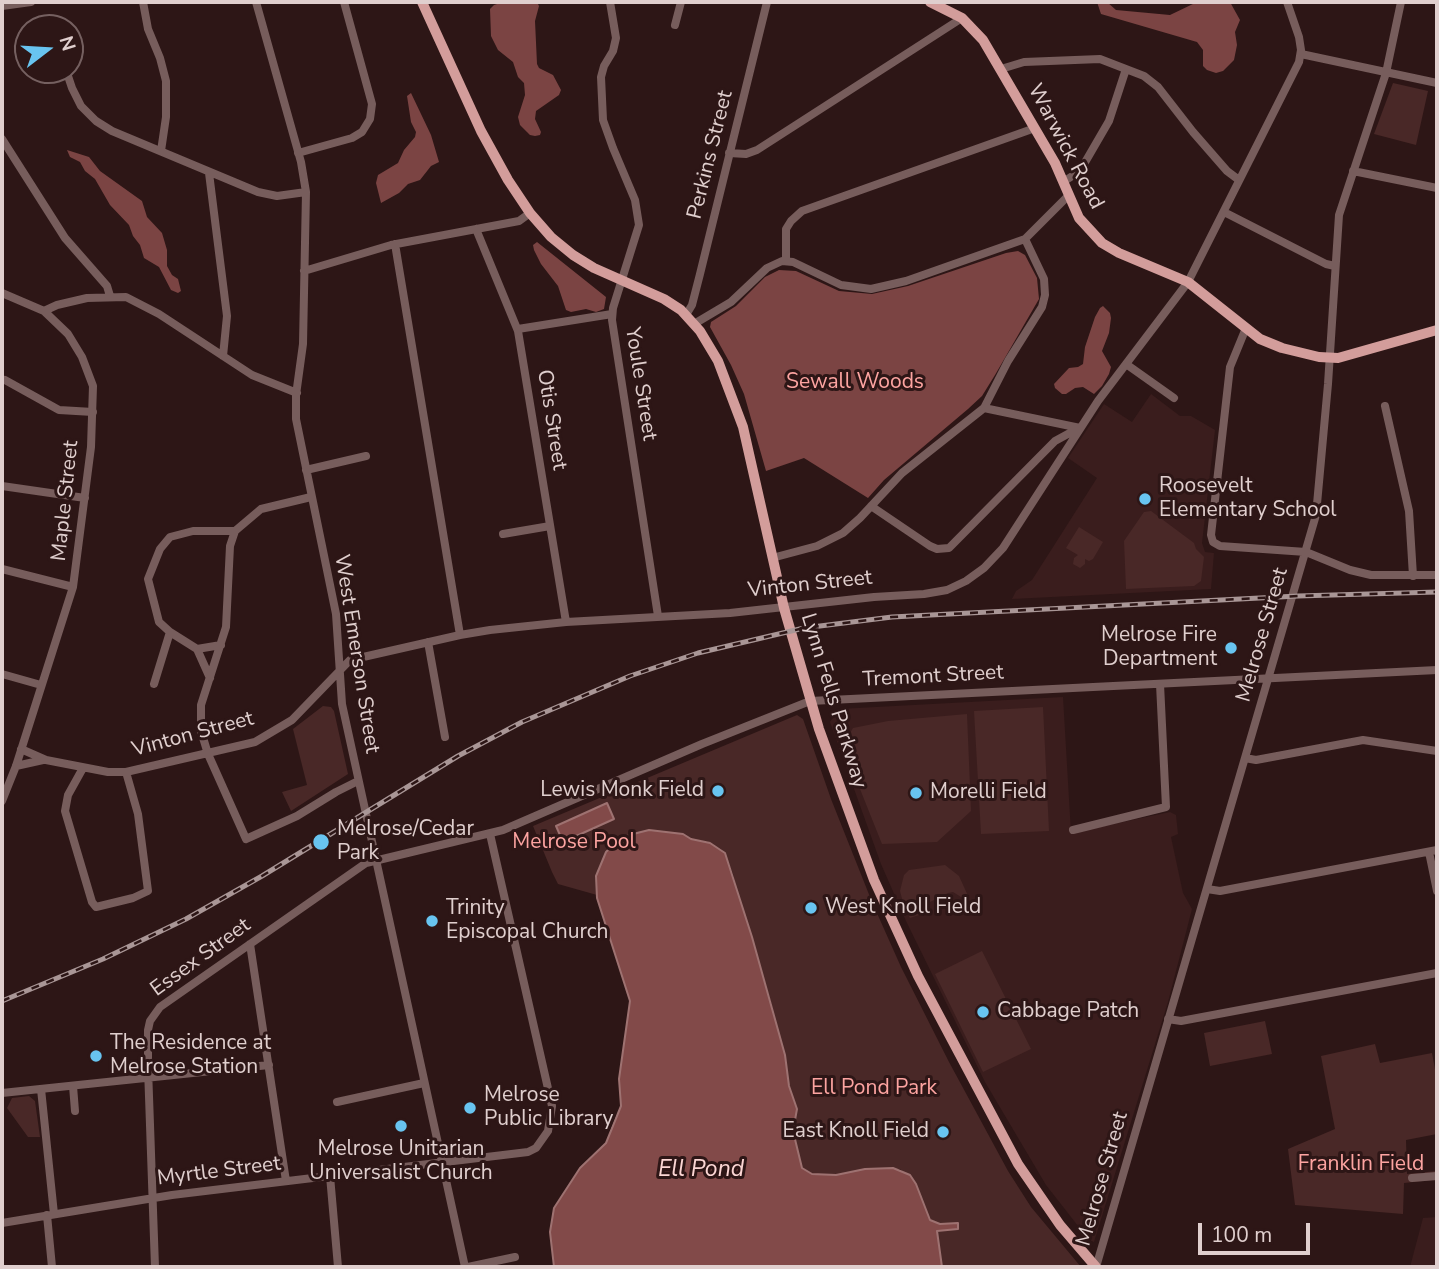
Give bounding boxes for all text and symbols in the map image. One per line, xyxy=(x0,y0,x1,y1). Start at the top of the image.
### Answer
north arrow xyxy=(14,14,84,84)
text: N xyxy=(53,33,82,54)
street label: Warwick Road xyxy=(1021,80,1109,214)
street label: Perkins Street xyxy=(683,88,739,222)
street label: Youle Street xyxy=(619,326,661,442)
street label: Otis Street xyxy=(531,368,571,472)
park label: Sewall Woods xyxy=(786,370,924,396)
street label: Maple Street xyxy=(47,439,85,563)
place label: Roosevelt Elementary School xyxy=(1159,474,1337,524)
marker: Roosevelt Elementary School xyxy=(1137,491,1153,507)
street label: West Emerson Street xyxy=(328,553,384,755)
street label: Melrose Street xyxy=(1232,565,1294,705)
street label: Vinton Street xyxy=(747,566,873,604)
street label: Lynn Fells Parkway xyxy=(794,611,872,791)
place label: Melrose Fire Department xyxy=(1101,623,1217,673)
marker: Melrose Fire Department xyxy=(1223,640,1239,656)
street label: Tremont Street xyxy=(862,661,1004,693)
street label: Vinton Street xyxy=(129,707,257,763)
place label: Lewis Monk Field xyxy=(540,778,704,804)
place label: Morelli Field xyxy=(930,780,1047,806)
marker: Lewis Monk Field xyxy=(710,783,726,799)
marker: Morelli Field xyxy=(908,785,924,801)
place label: Melrose/Cedar Park xyxy=(337,817,474,867)
park label: Melrose Pool xyxy=(512,830,636,856)
marker: Melrose/Cedar Park xyxy=(311,832,331,852)
place label: West Knoll Field xyxy=(825,895,981,921)
place label: Trinity Episcopal Church xyxy=(446,896,609,946)
marker: West Knoll Field xyxy=(803,900,819,916)
street label: Essex Street xyxy=(146,913,256,1003)
marker: Trinity Episcopal Church xyxy=(424,913,440,929)
place label: Cabbage Patch xyxy=(997,999,1139,1025)
marker: Cabbage Patch xyxy=(975,1004,991,1020)
place label: The Residence at Melrose Station xyxy=(110,1031,271,1081)
marker: The Residence at Melrose Station xyxy=(88,1048,104,1064)
park label: Ell Pond Park xyxy=(811,1076,937,1102)
place label: Melrose Public Library xyxy=(484,1083,613,1133)
marker: Melrose Public Library xyxy=(462,1100,478,1116)
street label: Melrose Street xyxy=(1072,1109,1134,1249)
marker: Melrose Unitarian Universalist Church xyxy=(393,1118,409,1134)
place label: East Knoll Field xyxy=(783,1119,929,1145)
marker: East Knoll Field xyxy=(935,1124,951,1140)
place label: Melrose Unitarian Universalist Church xyxy=(309,1137,493,1187)
street label: Myrtle Street xyxy=(156,1152,282,1192)
park label: Franklin Field xyxy=(1298,1152,1424,1178)
water label: Ell Pond xyxy=(658,1156,744,1184)
scale bar xyxy=(1201,1210,1313,1254)
text: 100 m xyxy=(1211,1221,1272,1249)

